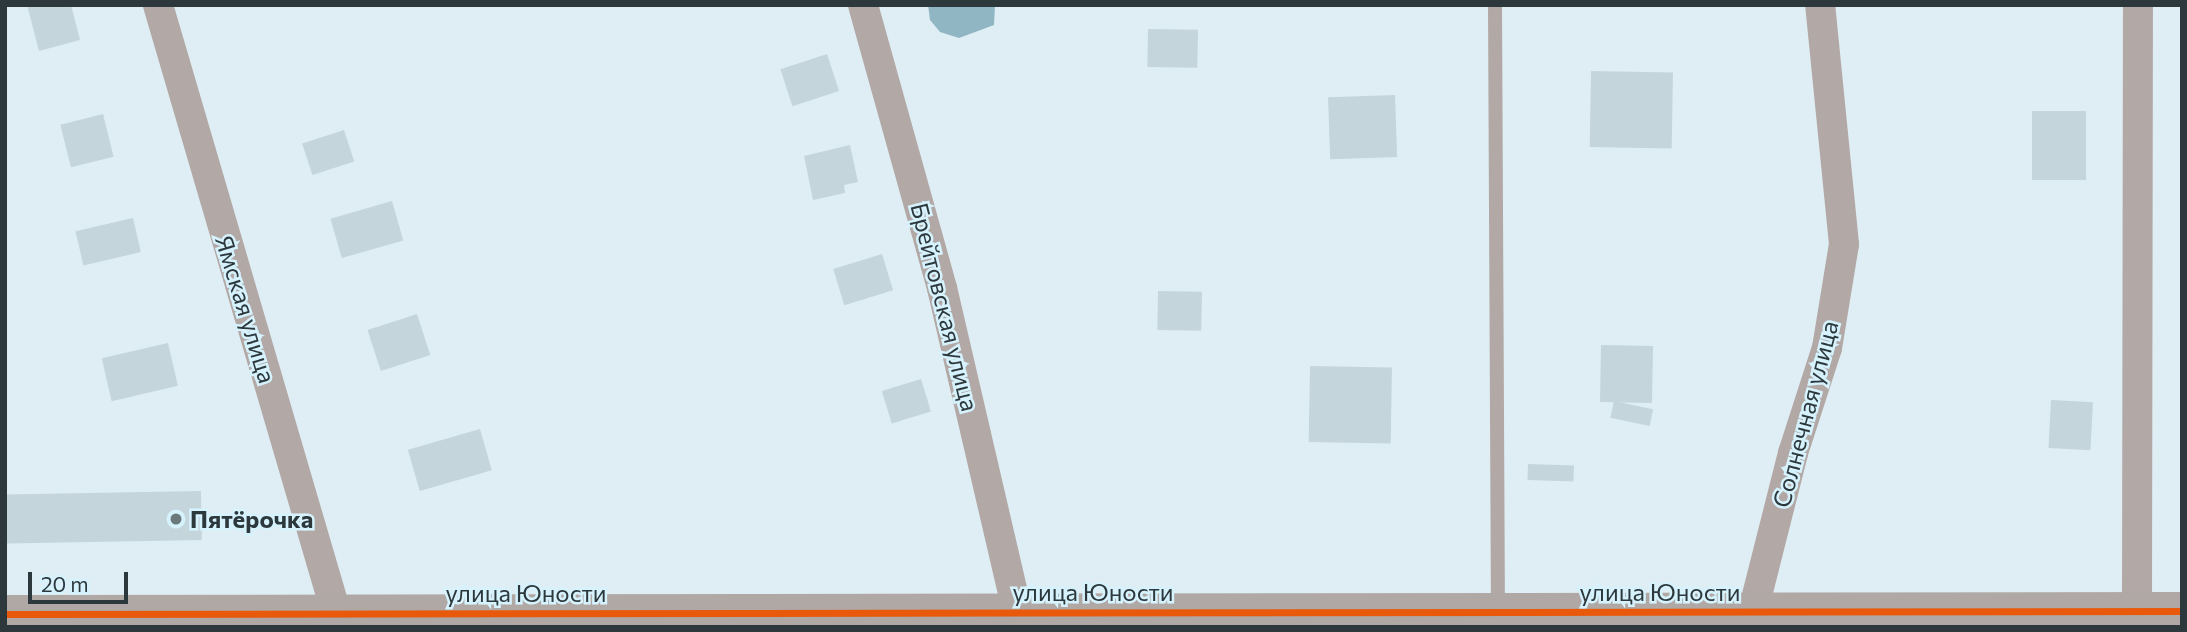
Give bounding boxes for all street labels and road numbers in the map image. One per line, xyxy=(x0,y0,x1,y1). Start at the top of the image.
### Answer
street label: Брейтовская улица xyxy=(905,200,985,414)
street label: Ямская улица xyxy=(210,232,282,386)
street label: Солнечная улица xyxy=(1766,317,1844,511)
street label: улица Юности xyxy=(1012,578,1174,606)
street label: улица Юности xyxy=(1579,578,1741,606)
street label: улица Юности xyxy=(445,579,607,607)

